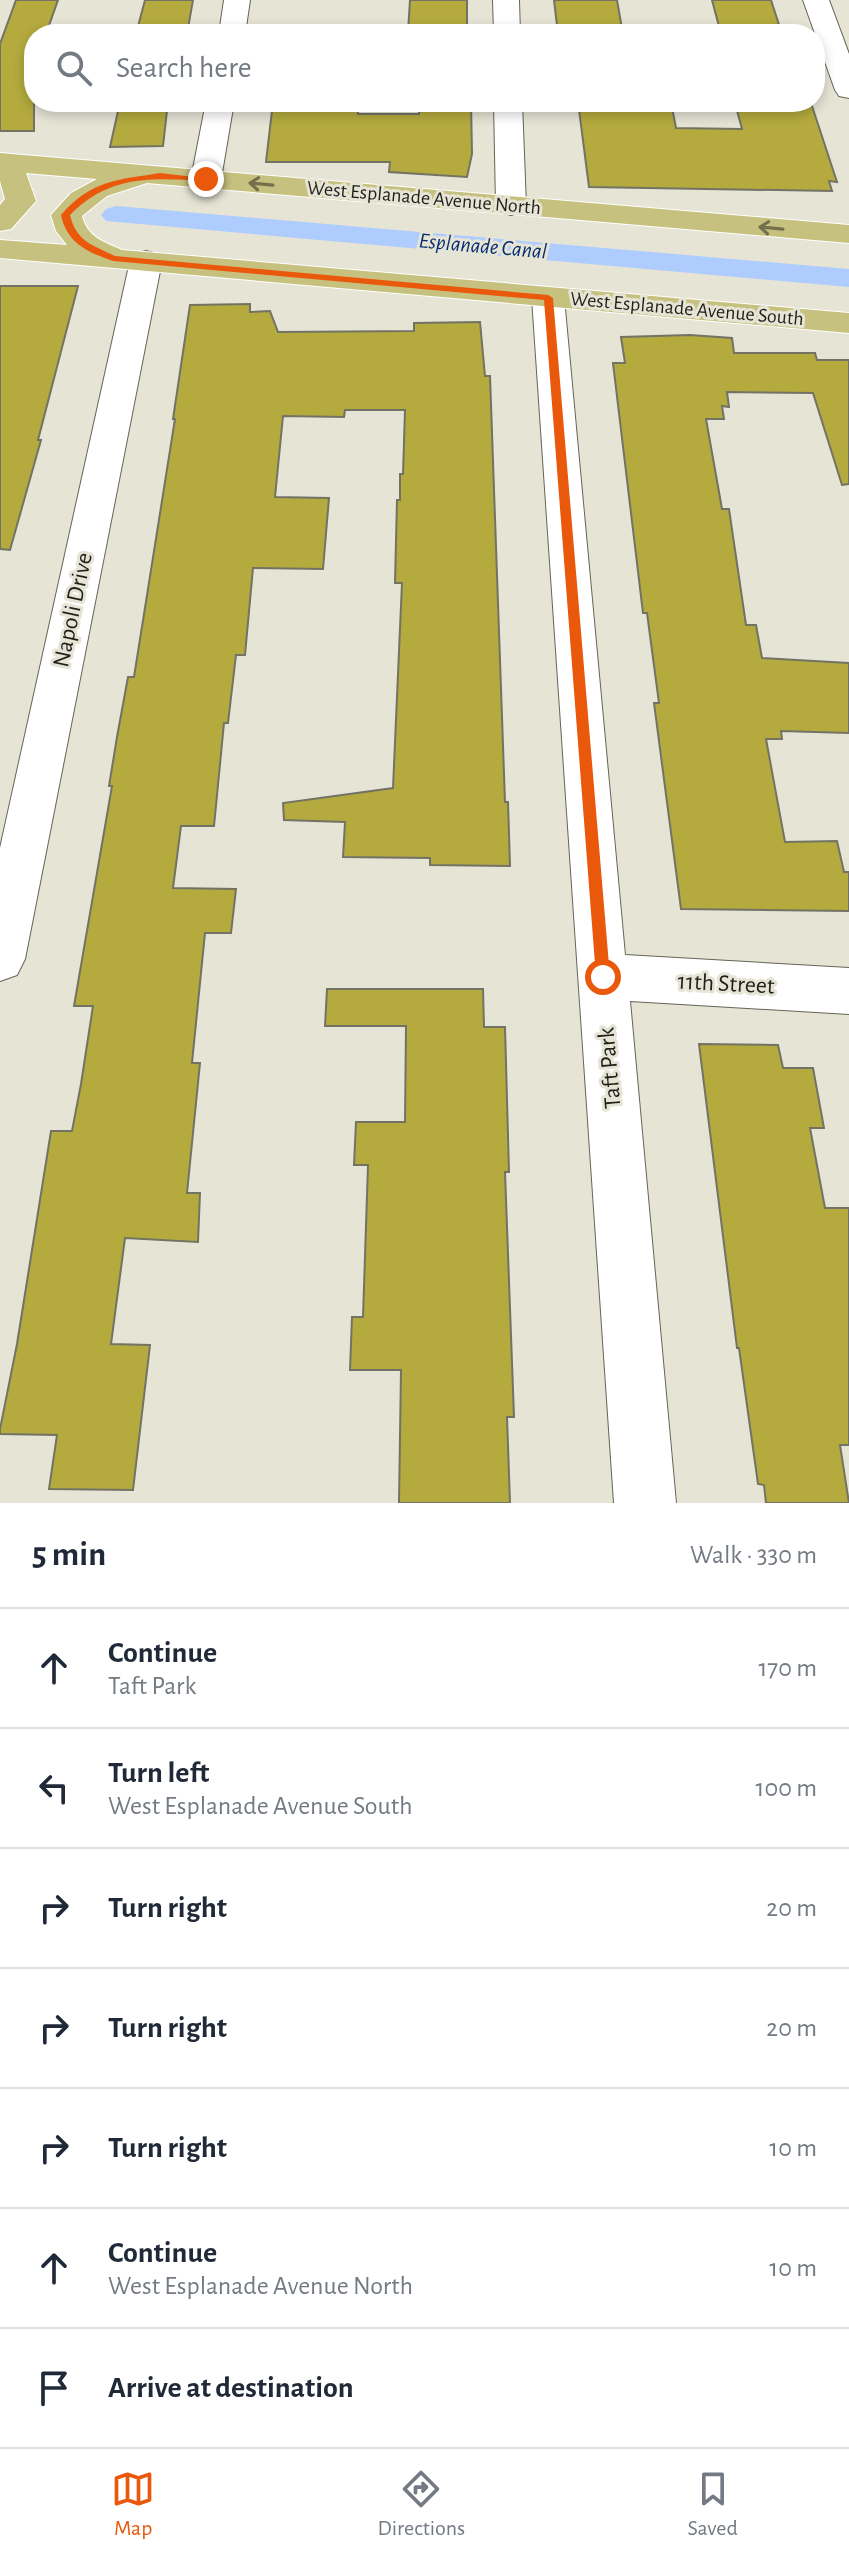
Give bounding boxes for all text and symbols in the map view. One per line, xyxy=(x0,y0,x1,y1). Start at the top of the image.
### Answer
search box xyxy=(24,24,825,112)
icon: search xyxy=(52,46,96,90)
text: Search here xyxy=(116,53,252,83)
route end xyxy=(188,161,224,197)
one-way arrow xyxy=(248,176,275,191)
street label: West Esplanade Avenue North xyxy=(306,178,542,218)
one-way arrow xyxy=(758,220,785,235)
water label: Esplanade Canal xyxy=(418,229,548,264)
street label: West Esplanade Avenue South xyxy=(569,289,805,329)
street label: Napoli Drive xyxy=(49,550,97,670)
route start xyxy=(585,959,621,995)
street label: 11th Street xyxy=(677,969,775,999)
street label: Taft Park xyxy=(594,1026,626,1110)
text: 5 min xyxy=(32,1538,106,1572)
text: Walk · 330 m xyxy=(690,1542,817,1568)
text: Continue xyxy=(108,1638,217,1668)
icon: ahead xyxy=(32,1646,76,1690)
text: 170 m xyxy=(758,1655,817,1681)
text: Taft Park xyxy=(108,1673,196,1699)
text: Turn left xyxy=(108,1758,209,1788)
icon: left xyxy=(32,1766,76,1810)
text: 100 m xyxy=(756,1775,817,1801)
text: West Esplanade Avenue South xyxy=(108,1793,413,1819)
icon: right xyxy=(32,1886,76,1930)
text: Turn right xyxy=(108,1893,227,1923)
text: 20 m xyxy=(766,1895,817,1921)
icon: right xyxy=(32,2006,76,2050)
text: Turn right xyxy=(108,2013,227,2043)
text: 20 m xyxy=(766,2015,817,2041)
icon: right xyxy=(32,2126,76,2170)
text: Turn right xyxy=(108,2133,227,2163)
text: 10 m xyxy=(769,2135,817,2161)
text: Continue xyxy=(108,2238,217,2268)
icon: ahead xyxy=(32,2246,76,2290)
text: 10 m xyxy=(769,2255,817,2281)
text: West Esplanade Avenue North xyxy=(108,2273,413,2299)
icon: arrive xyxy=(32,2366,76,2410)
text: Arrive at destination xyxy=(108,2373,354,2403)
tab: Map xyxy=(111,2467,155,2541)
tab: Directions xyxy=(377,2467,465,2541)
tab: Saved xyxy=(687,2467,738,2541)

